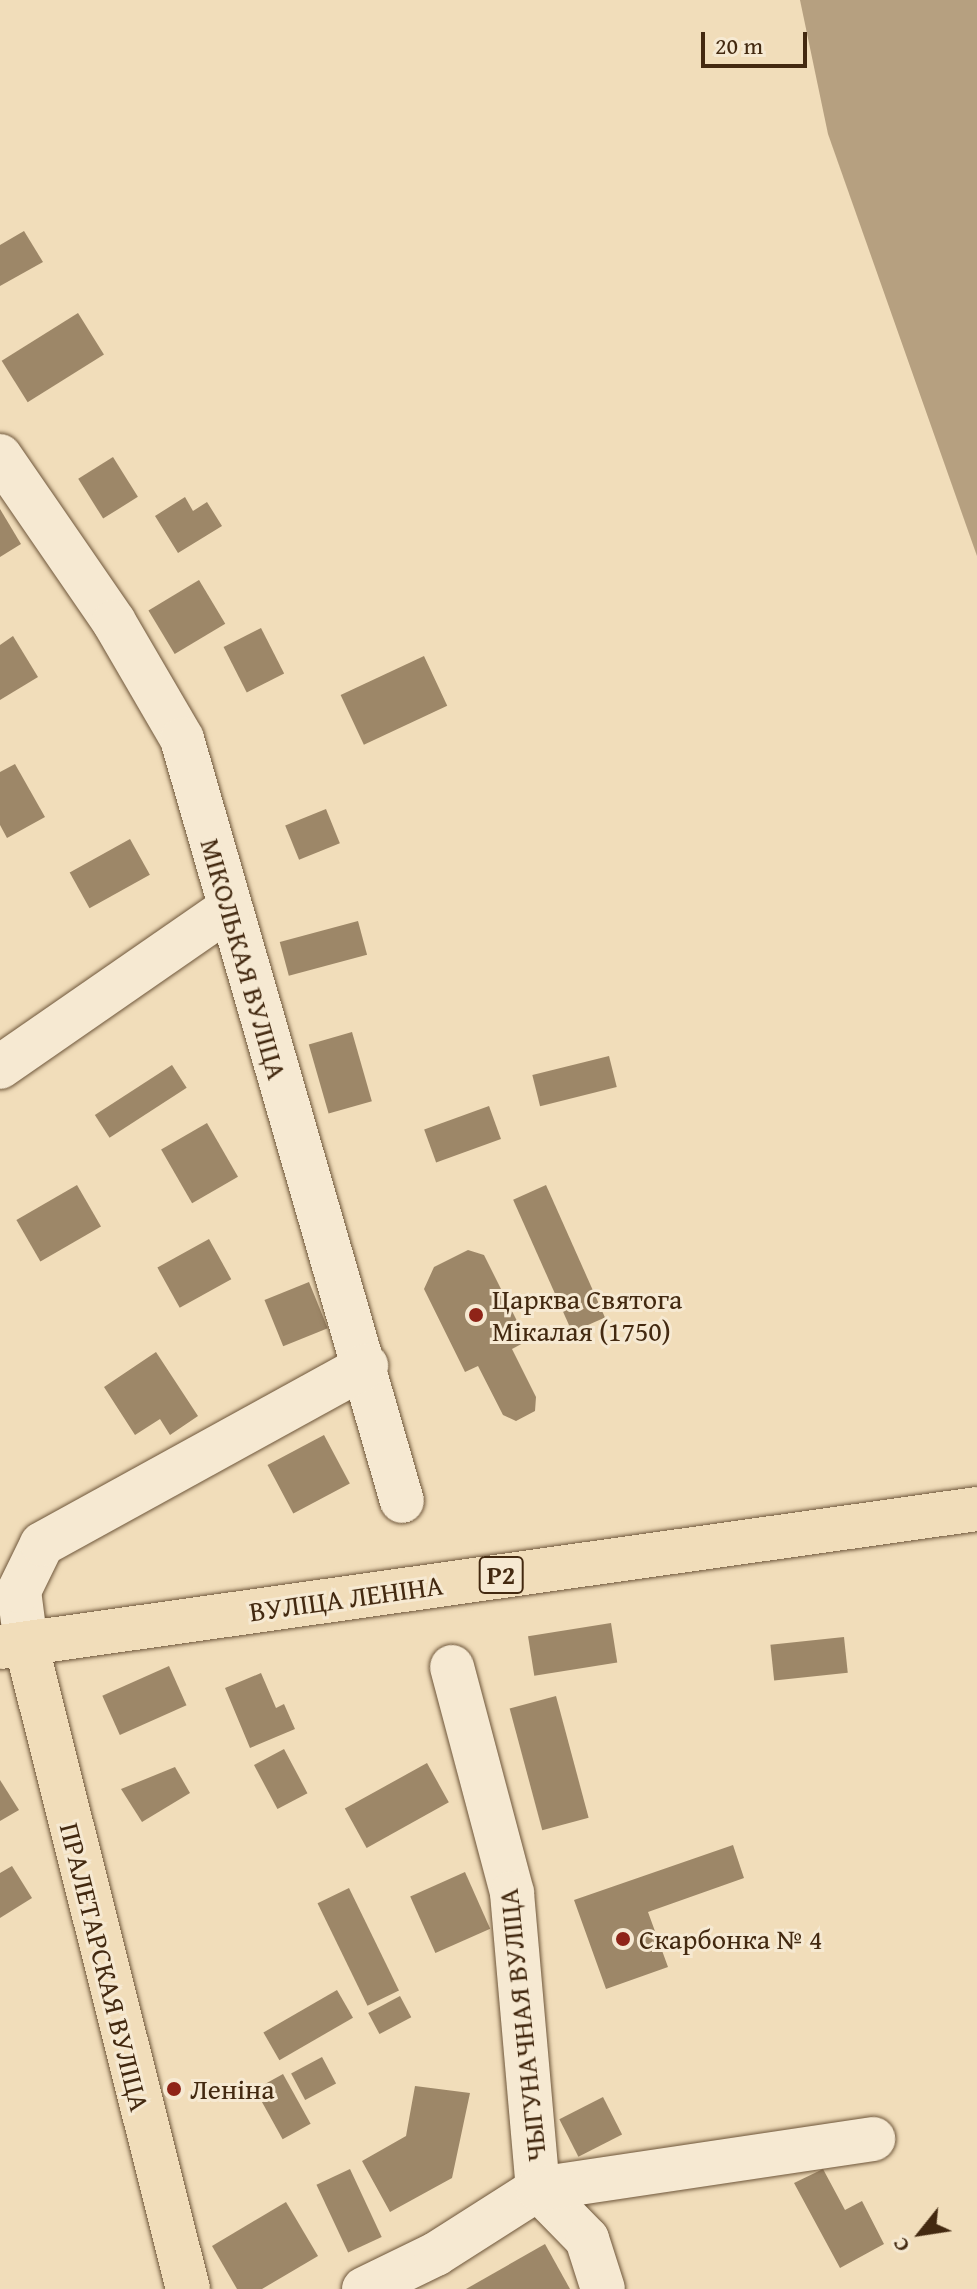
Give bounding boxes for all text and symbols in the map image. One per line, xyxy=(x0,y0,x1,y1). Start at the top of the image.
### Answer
scale bar xyxy=(705,16,811,66)
text: 20 m xyxy=(715,28,763,63)
street label: МІКОЛЬКАЯ ВУЛІЦА xyxy=(193,835,295,1083)
place label: Царква Святога Мікалая (1750) xyxy=(492,1282,682,1348)
marker: Царква Святога Мікалая (1750) xyxy=(467,1306,485,1324)
road number: Р2 xyxy=(477,1553,525,1597)
street label: ВУЛІЦА ЛЕНІНА xyxy=(247,1568,445,1628)
street label: ПРАЛЕТАРСКАЯ ВУЛІЦА xyxy=(53,1819,157,2115)
street label: ЧЫГУНАЧНАЯ ВУЛІЦА xyxy=(491,1887,553,2163)
place label: Скарбонка № 4 xyxy=(639,1922,822,1956)
marker: Скарбонка № 4 xyxy=(614,1930,632,1948)
place label: Леніна xyxy=(190,2072,275,2106)
marker: Леніна xyxy=(165,2080,183,2098)
north arrow xyxy=(881,2193,961,2273)
text: С xyxy=(883,2232,917,2258)

